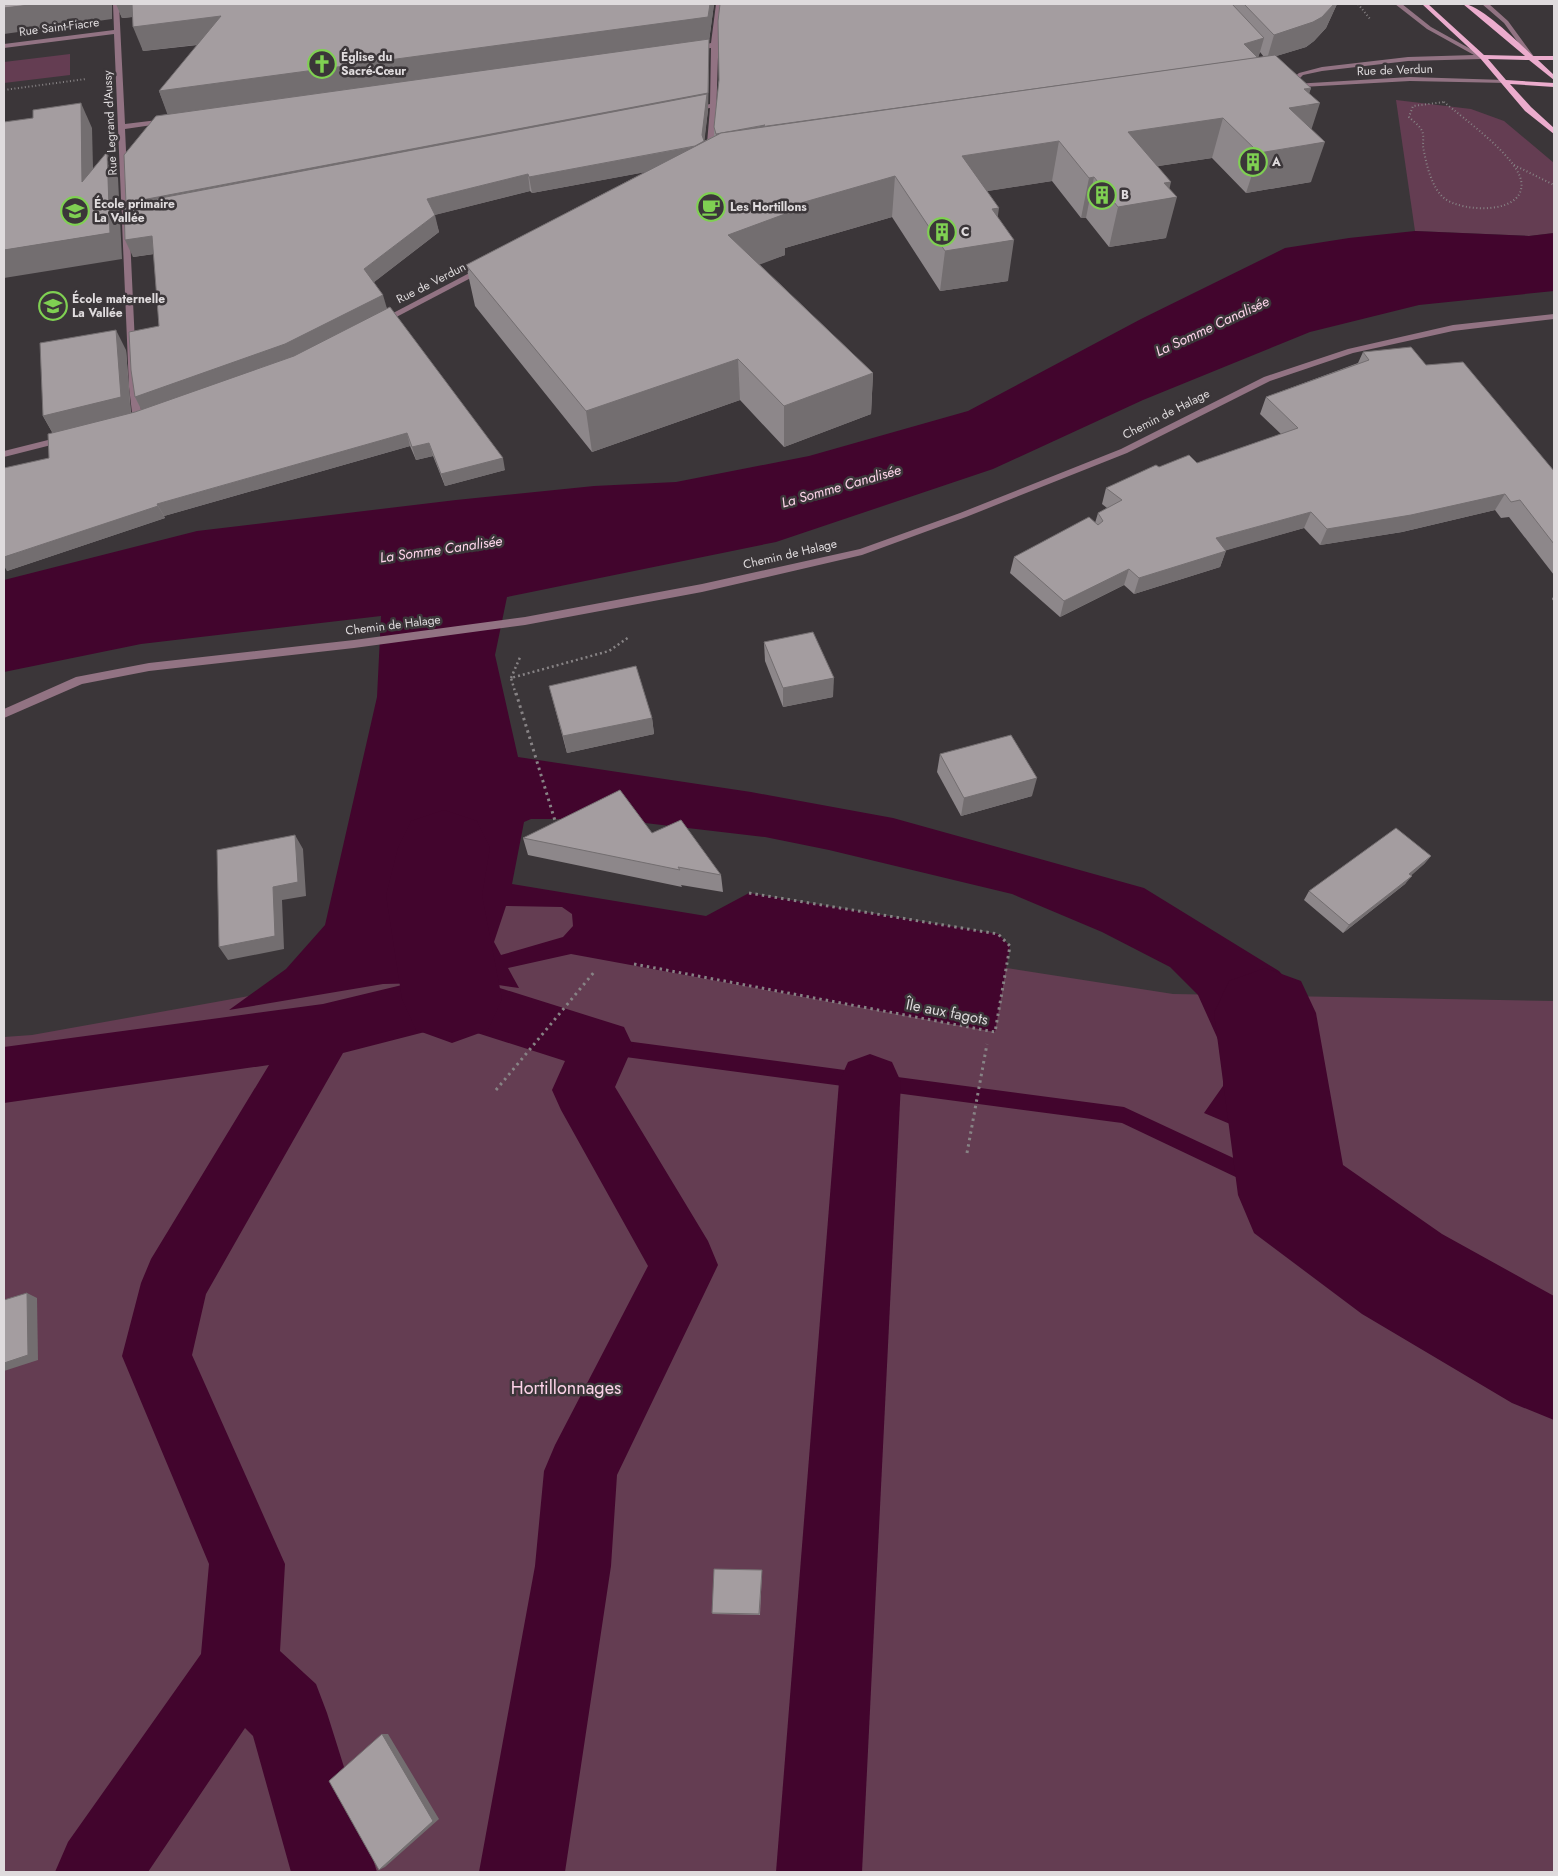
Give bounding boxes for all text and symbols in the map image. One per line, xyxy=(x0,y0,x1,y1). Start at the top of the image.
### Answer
street label: Rue Saint-Fiacre xyxy=(18,13,100,41)
place label: Église du Sacré-Cœur xyxy=(341,48,406,80)
church icon: Église du Sacré-Cœur xyxy=(307,49,337,79)
street label: Rue de Verdun xyxy=(1357,60,1433,80)
street label: Rue Legrand d'Aussy xyxy=(98,69,122,176)
building icon: A xyxy=(1238,147,1268,177)
place label: A xyxy=(1271,153,1281,171)
building icon: B xyxy=(1087,180,1117,210)
place label: B xyxy=(1121,186,1129,204)
cafe icon: Les Hortillons xyxy=(696,192,726,222)
place label: École primaire La Vallée xyxy=(94,195,175,227)
school or university icon: École primaire La Vallée xyxy=(60,196,90,226)
place label: Les Hortillons xyxy=(730,198,807,216)
building icon: C xyxy=(927,217,957,247)
place label: C xyxy=(961,223,969,241)
street label: Rue de Verdun xyxy=(393,258,469,308)
place label: École maternelle La Vallée xyxy=(72,290,165,322)
school or university icon: École maternelle La Vallée xyxy=(38,291,68,321)
water label: La Somme Canalisée xyxy=(1152,291,1272,361)
street label: Chemin de Halage xyxy=(1119,384,1213,444)
water label: La Somme Canalisée xyxy=(779,459,903,513)
water label: La Somme Canalisée xyxy=(379,531,503,567)
street label: Chemin de Halage xyxy=(741,534,839,574)
street label: Chemin de Halage xyxy=(344,610,442,640)
street label: Île aux fagots xyxy=(903,993,990,1031)
park label: Hortillonnages xyxy=(511,1375,621,1401)

